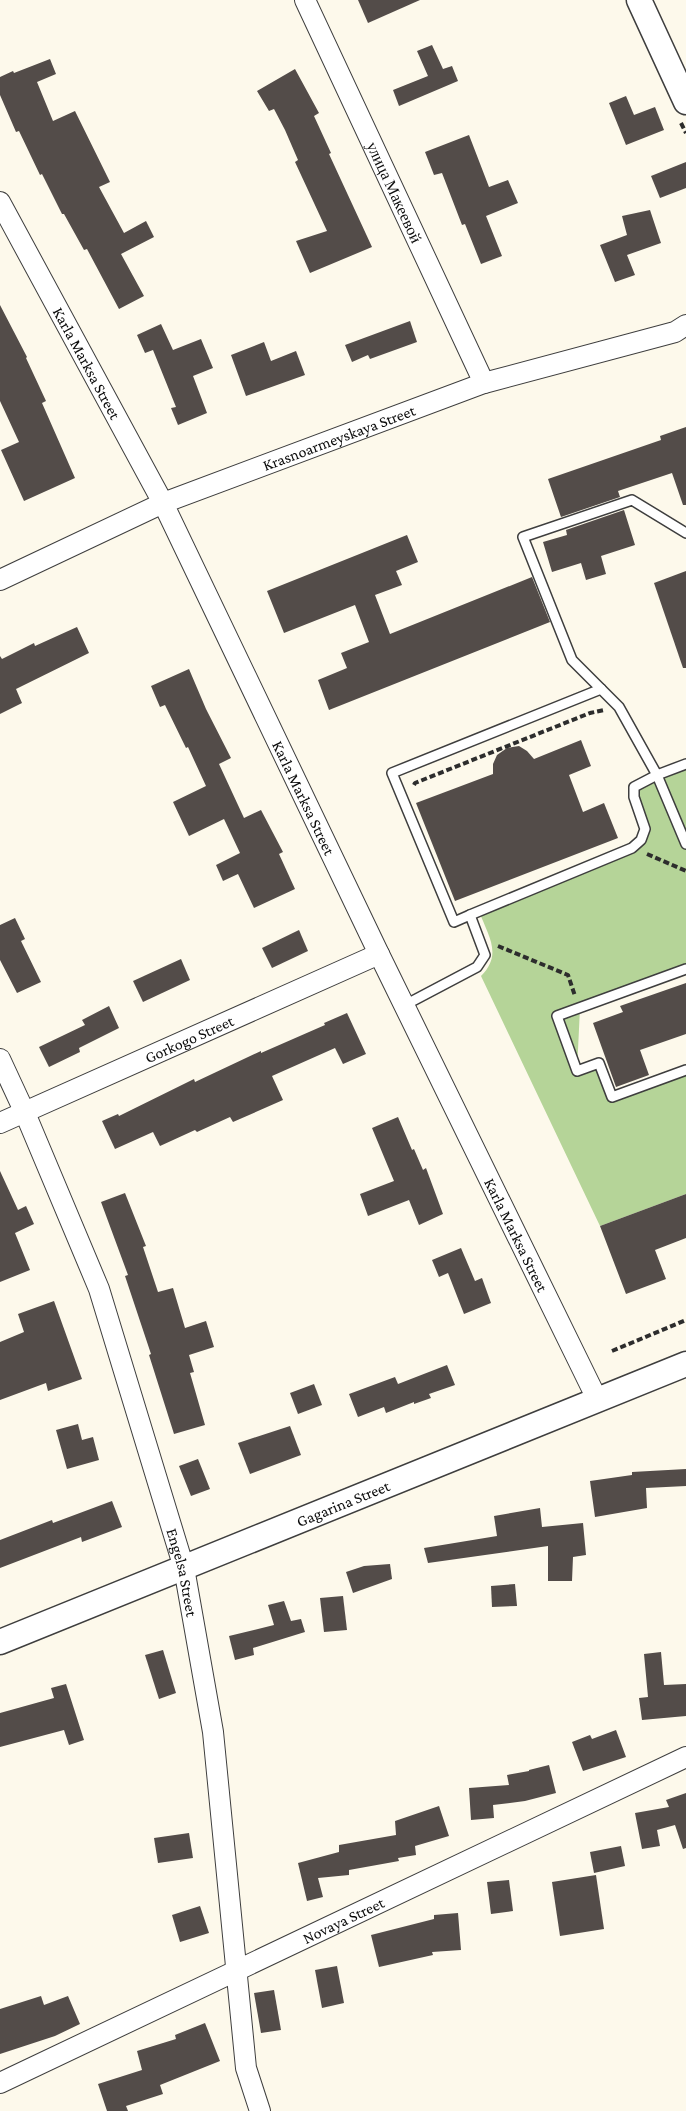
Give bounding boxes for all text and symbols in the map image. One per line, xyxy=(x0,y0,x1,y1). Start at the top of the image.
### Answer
street label: улица Макеевой xyxy=(363,139,426,246)
street label: Karla Marksa Street xyxy=(50,304,125,422)
street label: Krasnoarmeyskaya Street xyxy=(260,401,418,473)
street label: Karla Marksa Street xyxy=(270,738,339,858)
street label: Gorkogo Street xyxy=(142,1011,237,1066)
street label: Karla Marksa Street xyxy=(481,1175,552,1295)
street label: Gagarina Street xyxy=(294,1476,393,1529)
street label: Engelsa Street xyxy=(164,1526,201,1619)
street label: Novaya Street xyxy=(300,1893,387,1946)

